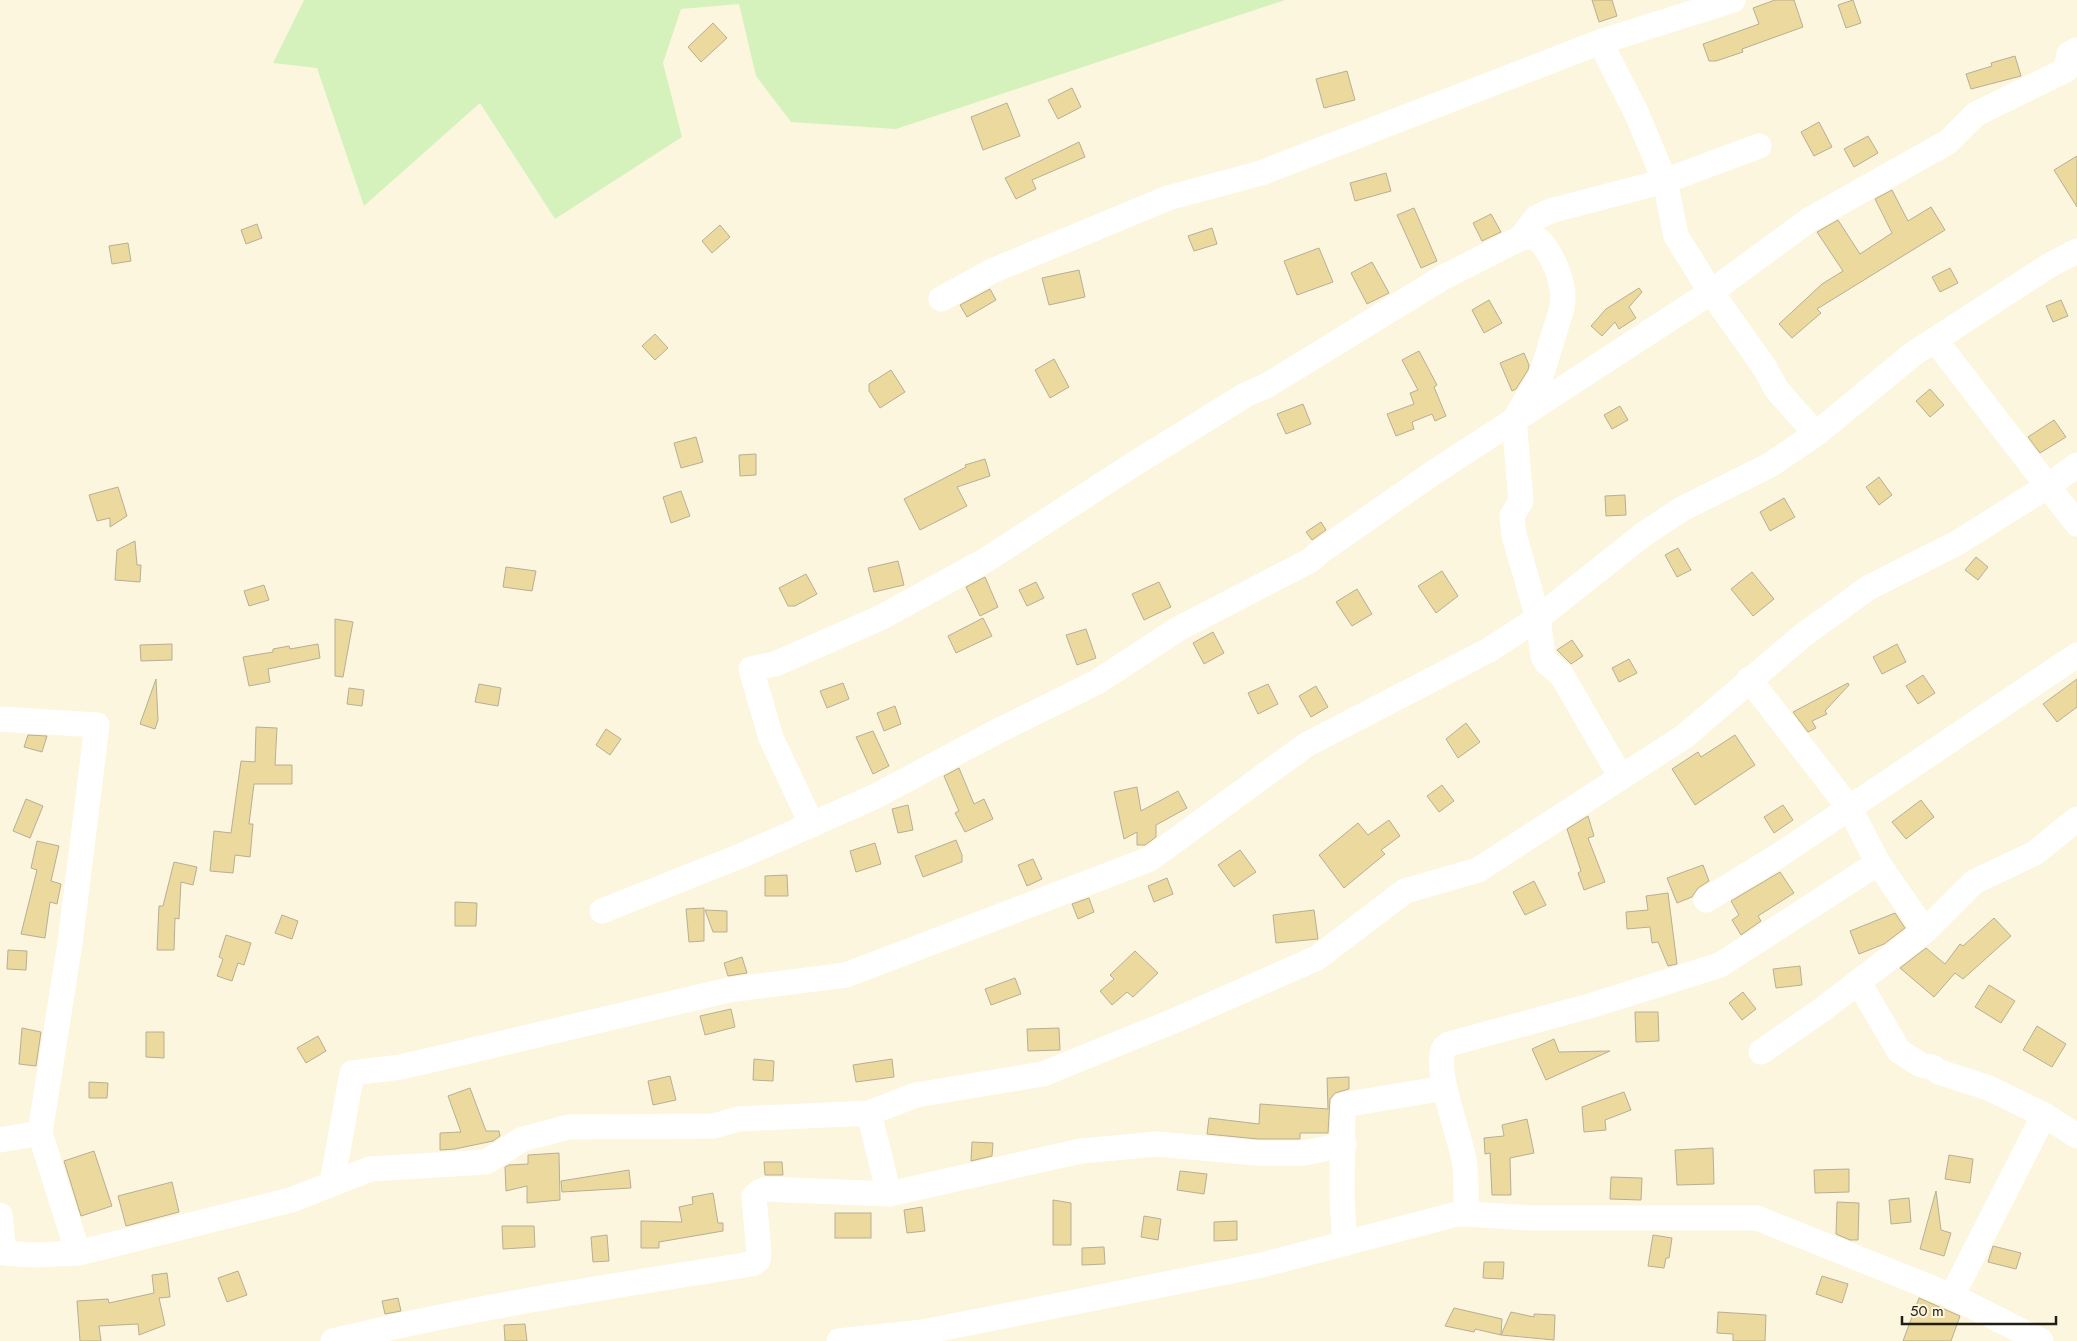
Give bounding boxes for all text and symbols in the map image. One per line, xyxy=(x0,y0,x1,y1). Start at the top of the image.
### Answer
scale bar xyxy=(1902,1294,2056,1326)
text: 50 m xyxy=(1910,1300,1944,1322)

